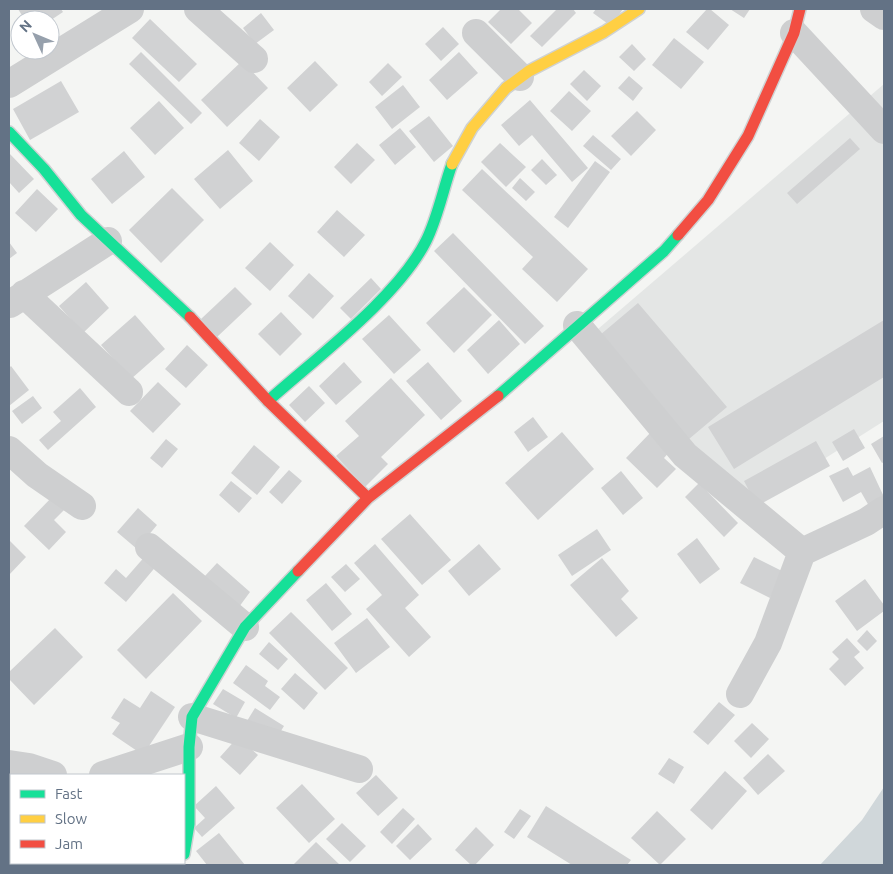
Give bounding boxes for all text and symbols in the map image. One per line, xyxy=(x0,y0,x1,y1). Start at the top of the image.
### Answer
north arrow xyxy=(10,10,60,60)
text: N xyxy=(16,17,35,35)
legend xyxy=(10,774,185,864)
text: Fast xyxy=(55,785,83,802)
text: Slow xyxy=(55,810,88,827)
text: Jam xyxy=(55,835,83,852)

